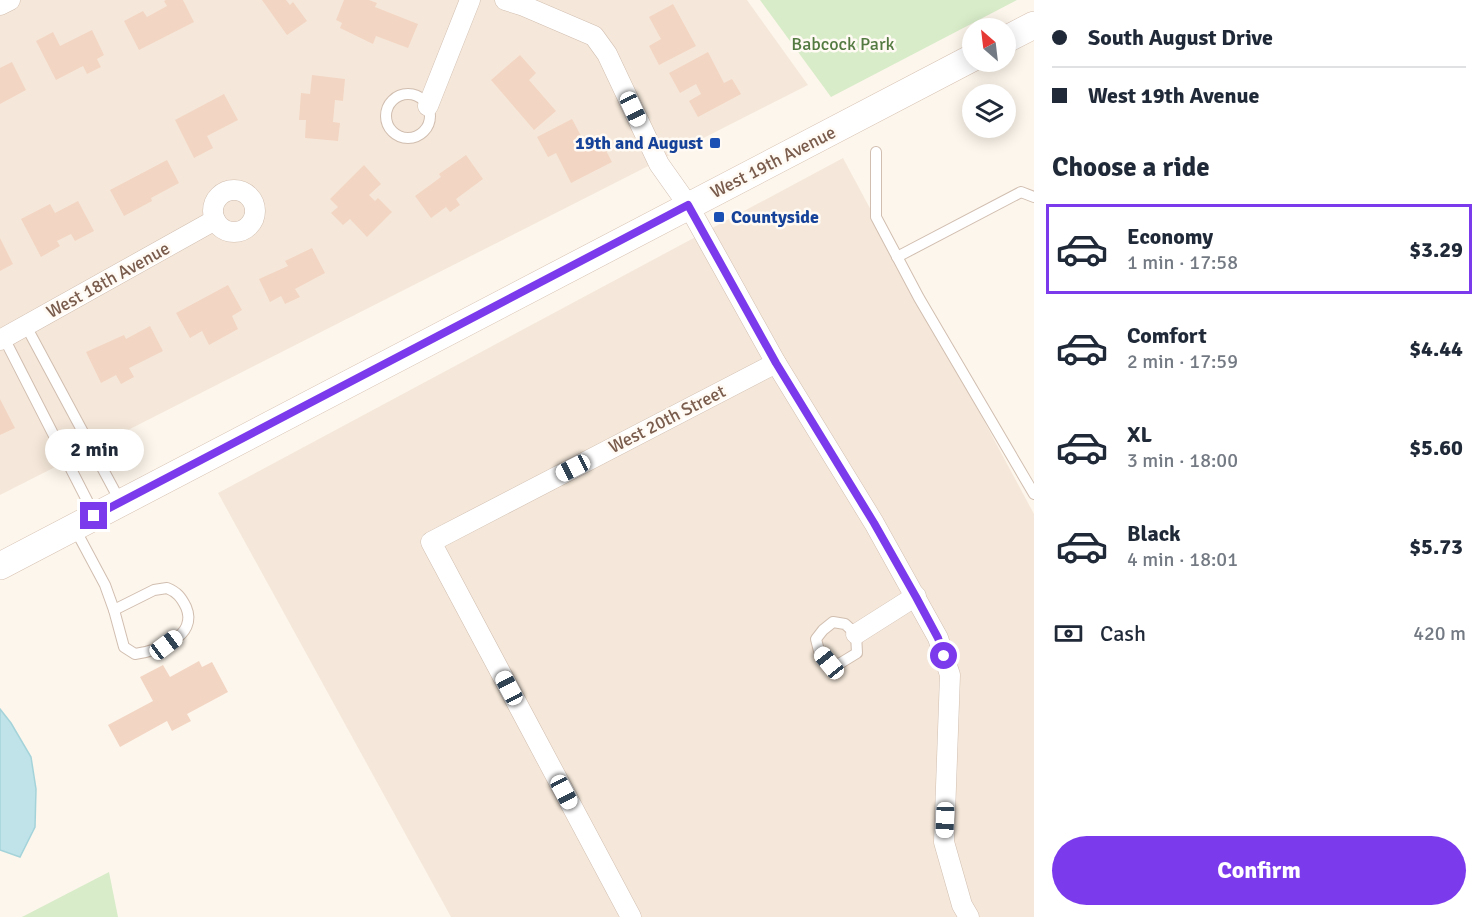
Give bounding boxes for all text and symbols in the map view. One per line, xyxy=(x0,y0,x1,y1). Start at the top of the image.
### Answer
north arrow xyxy=(962,18,1016,72)
map controls xyxy=(962,18,1016,138)
text: South August Drive xyxy=(1088,24,1273,51)
park label: Babcock Park xyxy=(791,33,895,55)
text: West 19th Avenue xyxy=(1088,82,1259,109)
button: layers xyxy=(962,84,1016,138)
car xyxy=(617,89,649,129)
street label: West 19th Avenue xyxy=(707,121,839,203)
place label: 19th and August xyxy=(575,132,703,154)
marker: 19th and August xyxy=(708,136,722,150)
text: Choose a ride xyxy=(1052,151,1210,184)
place label: Countyside xyxy=(731,206,819,228)
marker: Countyside xyxy=(712,210,726,224)
icon: car xyxy=(1055,222,1109,276)
text: Economy xyxy=(1127,223,1213,250)
text: $3.29 xyxy=(1409,236,1463,263)
street label: West 18th Avenue xyxy=(43,237,173,323)
text: 1 min · 17:58 xyxy=(1127,250,1238,275)
icon: car xyxy=(1055,321,1109,375)
text: Comfort xyxy=(1127,322,1207,349)
text: $4.44 xyxy=(1409,335,1463,362)
text: 2 min · 17:59 xyxy=(1127,349,1238,374)
street label: West 20th Street xyxy=(605,380,729,458)
icon: car xyxy=(1055,420,1109,474)
text: XL xyxy=(1127,421,1152,448)
callout: 2 min xyxy=(44,429,144,471)
text: $5.60 xyxy=(1409,434,1463,461)
text: 2 min xyxy=(70,437,119,462)
text: 3 min · 18:00 xyxy=(1127,448,1238,473)
car xyxy=(553,452,593,484)
route end xyxy=(80,502,107,529)
icon: car xyxy=(1055,519,1109,573)
text: Black xyxy=(1127,520,1181,547)
text: $5.73 xyxy=(1409,533,1463,560)
text: 4 min · 18:01 xyxy=(1127,547,1238,572)
icon: cash xyxy=(1052,617,1085,650)
text: Cash xyxy=(1100,620,1146,647)
text: 420 m xyxy=(1413,621,1466,646)
car xyxy=(146,627,186,663)
route start xyxy=(930,642,957,669)
car xyxy=(811,643,847,683)
car xyxy=(493,668,525,708)
car xyxy=(548,772,580,812)
car xyxy=(935,802,955,838)
button: Confirm xyxy=(1052,836,1466,905)

